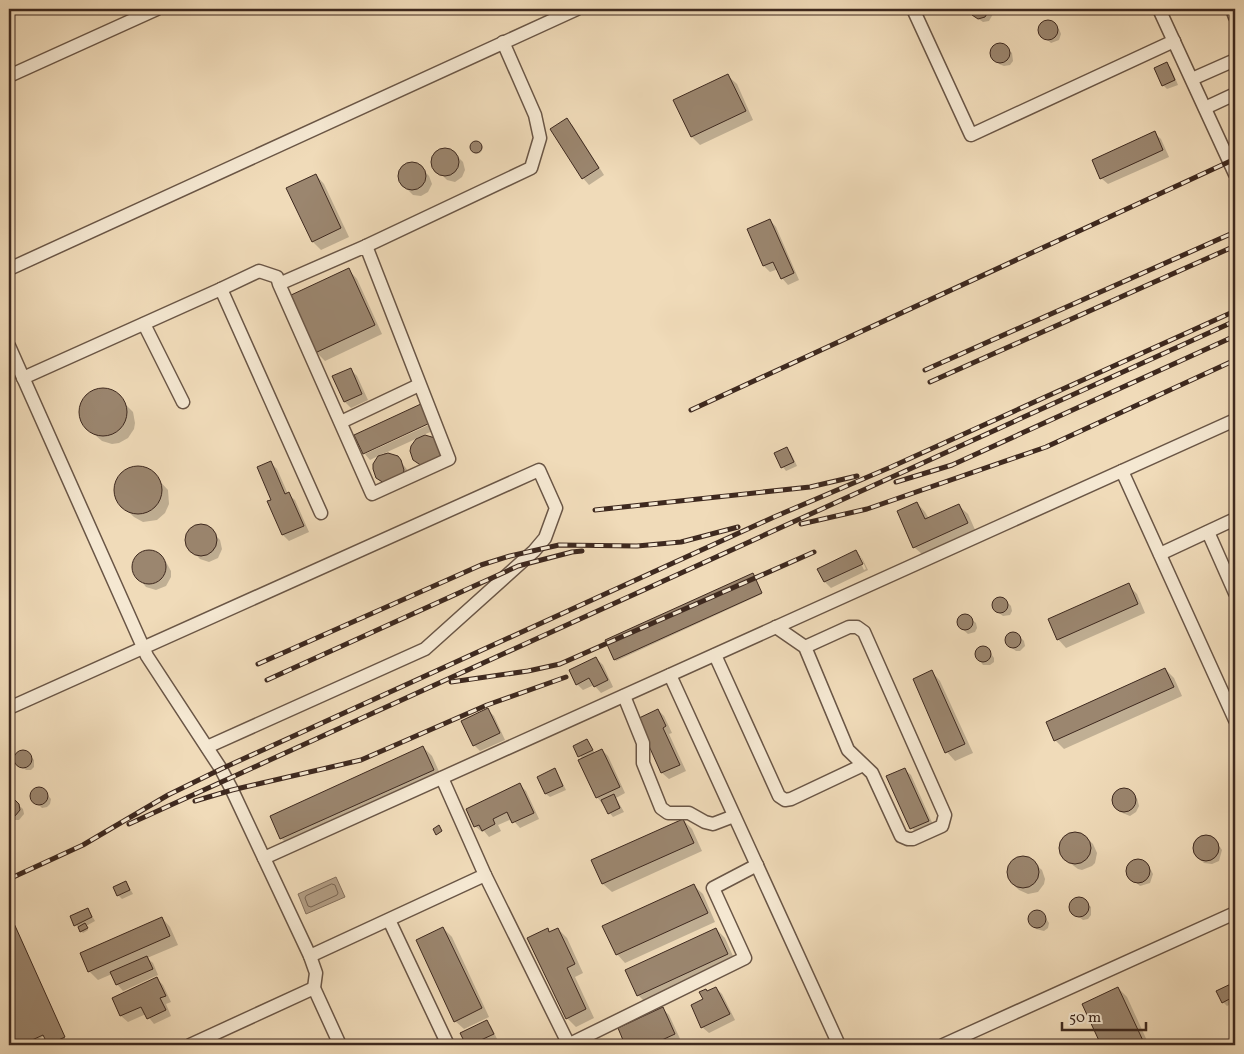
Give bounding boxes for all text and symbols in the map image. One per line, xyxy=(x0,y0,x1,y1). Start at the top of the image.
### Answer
scale bar xyxy=(1062,999,1145,1031)
text: 50 m xyxy=(1069,1008,1101,1029)

